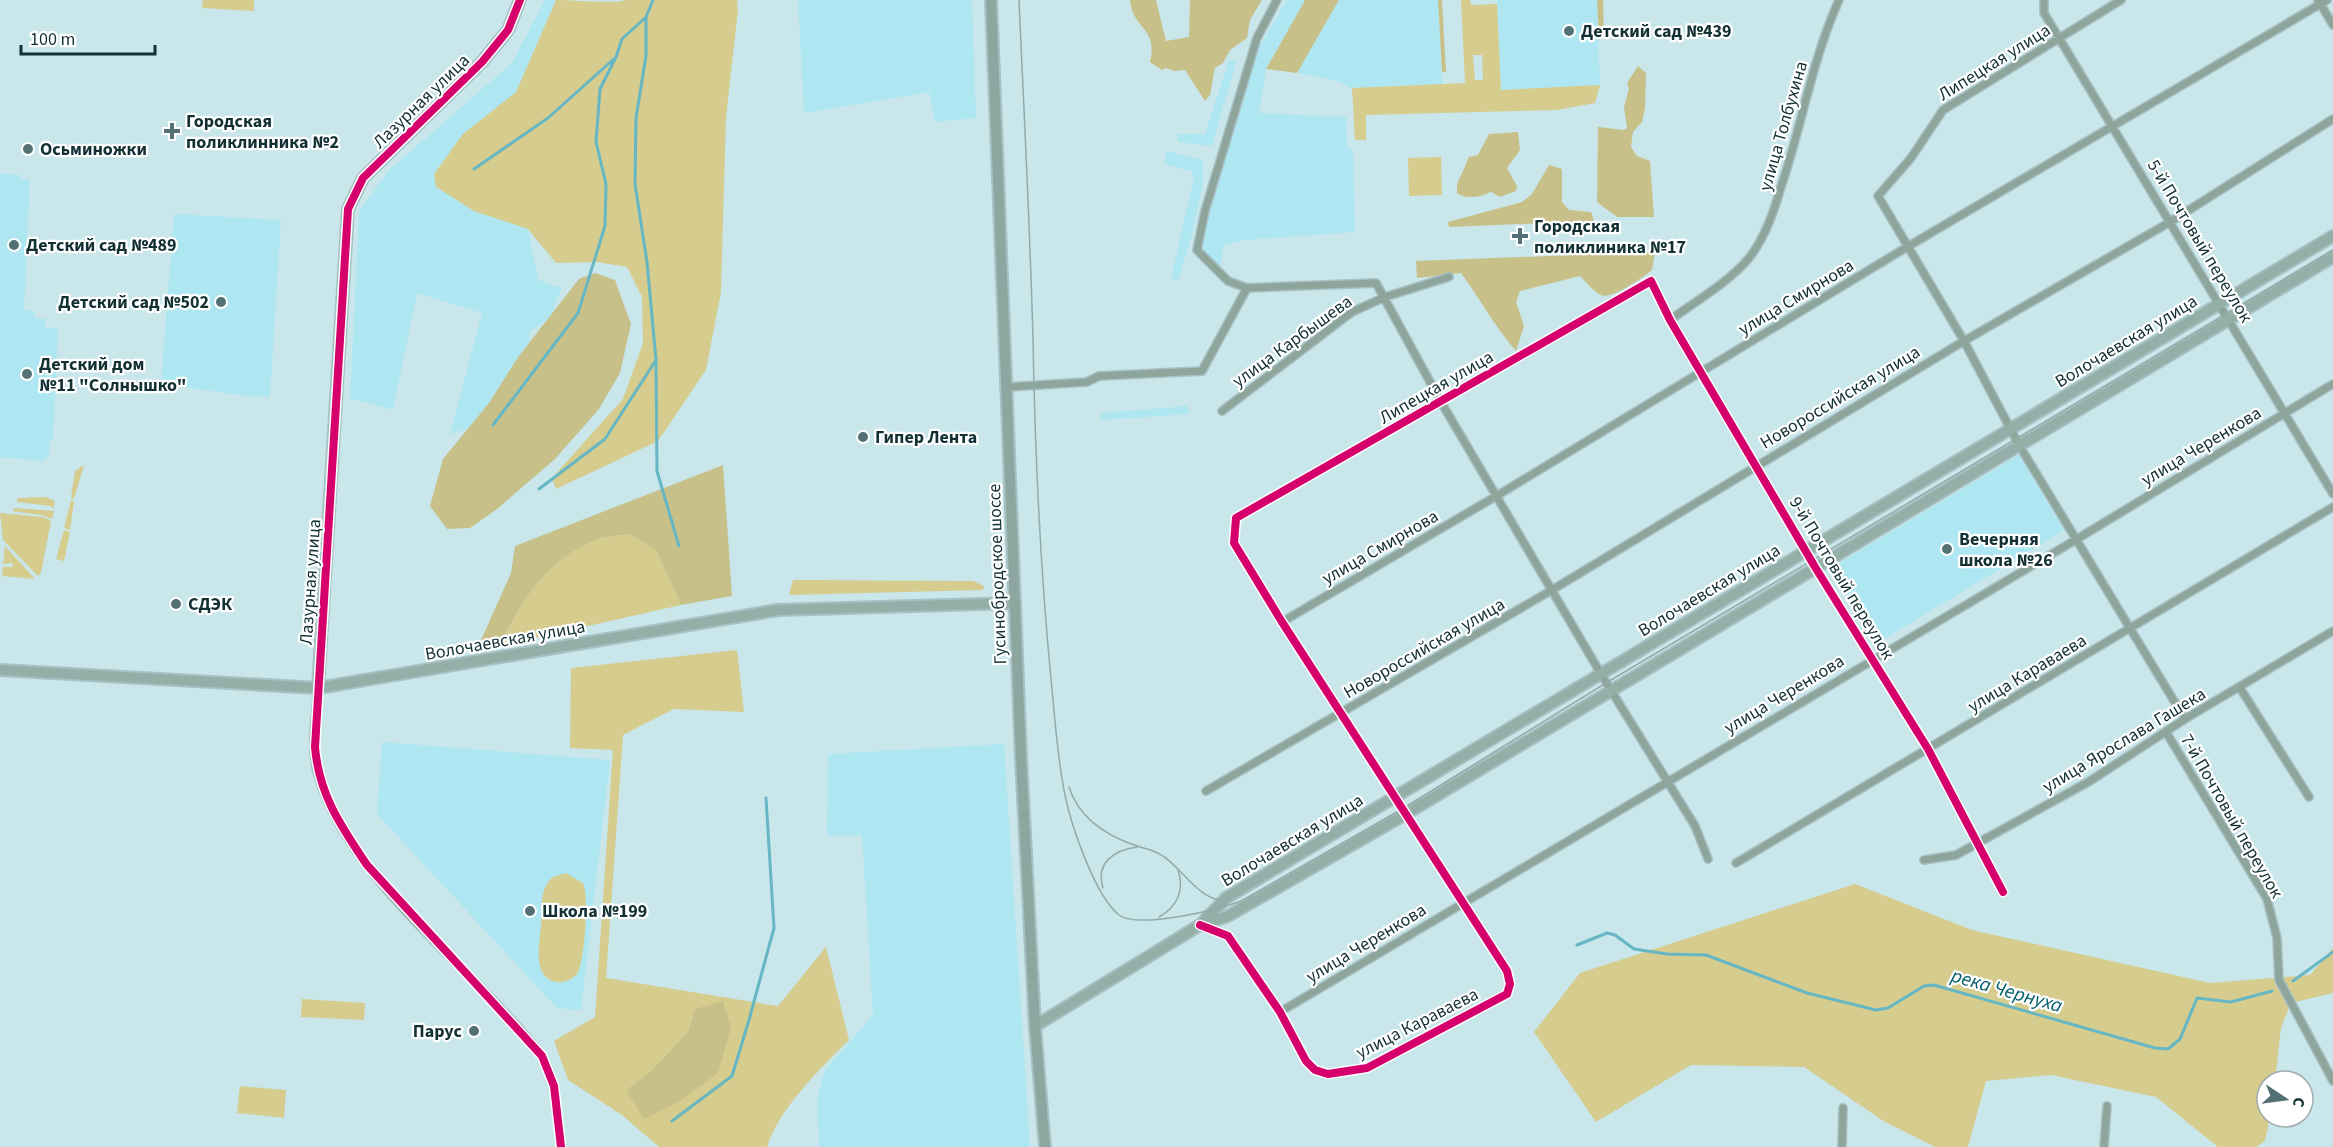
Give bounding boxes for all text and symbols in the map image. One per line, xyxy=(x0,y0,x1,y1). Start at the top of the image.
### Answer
scale bar xyxy=(21,18,154,56)
street label: Липецкая улица xyxy=(1933,18,2055,107)
place label: Детский сад №439 xyxy=(1581,19,1732,44)
marker: Детский сад №439 xyxy=(1562,24,1576,38)
text: 100 m xyxy=(30,27,75,52)
street label: Лазурная улица xyxy=(367,49,475,154)
street label: улица Толбухина xyxy=(1753,58,1814,194)
place label: Городская поликлинника №2 xyxy=(186,109,339,155)
marker: Городская поликлинника №2 xyxy=(163,122,181,140)
place label: Осьминожки xyxy=(40,137,147,162)
marker: Осьминожки xyxy=(21,142,35,156)
street label: 5-й Почтовый переулок xyxy=(2141,155,2258,328)
place label: Городская поликлиника №17 xyxy=(1534,214,1686,260)
marker: Городская поликлиника №17 xyxy=(1511,227,1529,245)
place label: Детский сад №489 xyxy=(26,233,177,258)
marker: Детский сад №489 xyxy=(7,238,21,252)
street label: улица Смирнова xyxy=(1734,253,1859,342)
street label: улица Карбышева xyxy=(1227,289,1357,393)
street label: Волочаевская улица xyxy=(2050,289,2202,394)
place label: Детский сад №502 xyxy=(58,290,209,315)
marker: Детский сад №502 xyxy=(214,295,228,309)
street label: Новороссийская улица xyxy=(1756,340,1925,455)
street label: Липецкая улица xyxy=(1374,345,1498,430)
place label: Детский дом №11 "Солнышко" xyxy=(39,352,186,398)
marker: Детский дом №11 "Солнышко" xyxy=(20,367,34,381)
street label: улица Черенкова xyxy=(2136,401,2266,492)
place label: Гипер Лента xyxy=(875,425,977,450)
marker: Гипер Лента xyxy=(856,430,870,444)
street label: Гусинобродское шоссе xyxy=(982,483,1013,665)
street label: 9-й Почтовый переулок xyxy=(1783,492,1900,665)
street label: улица Смирнова xyxy=(1317,504,1443,591)
street label: Лазурная улица xyxy=(294,518,327,646)
place label: Вечерняя школа №26 xyxy=(1959,527,2053,573)
street label: Волочаевская улица xyxy=(1633,538,1785,643)
marker: Вечерняя школа №26 xyxy=(1940,542,1954,556)
place label: СДЭК xyxy=(188,592,233,617)
street label: Новороссийская улица xyxy=(1339,592,1510,705)
marker: СДЭК xyxy=(169,597,183,611)
street label: Волочаевская улица xyxy=(423,614,587,667)
street label: улица Караваева xyxy=(1963,628,2091,719)
street label: улица Черенкова xyxy=(1719,649,1849,740)
street label: улица Ярослава Гашека xyxy=(2038,682,2211,799)
street label: 7-й Почтовый переулок xyxy=(2174,729,2289,903)
street label: Волочаевская улица xyxy=(1216,788,1368,893)
street label: улица Черенкова xyxy=(1301,898,1431,989)
place label: Школа №199 xyxy=(542,899,647,924)
marker: Школа №199 xyxy=(523,904,537,918)
water label: река Чернуха xyxy=(1947,961,2066,1020)
street label: улица Караваева xyxy=(1352,982,1483,1065)
place label: Парус xyxy=(413,1019,463,1044)
marker: Парус xyxy=(467,1024,481,1038)
north arrow xyxy=(2255,1069,2315,1129)
text: С xyxy=(2287,1095,2310,1109)

